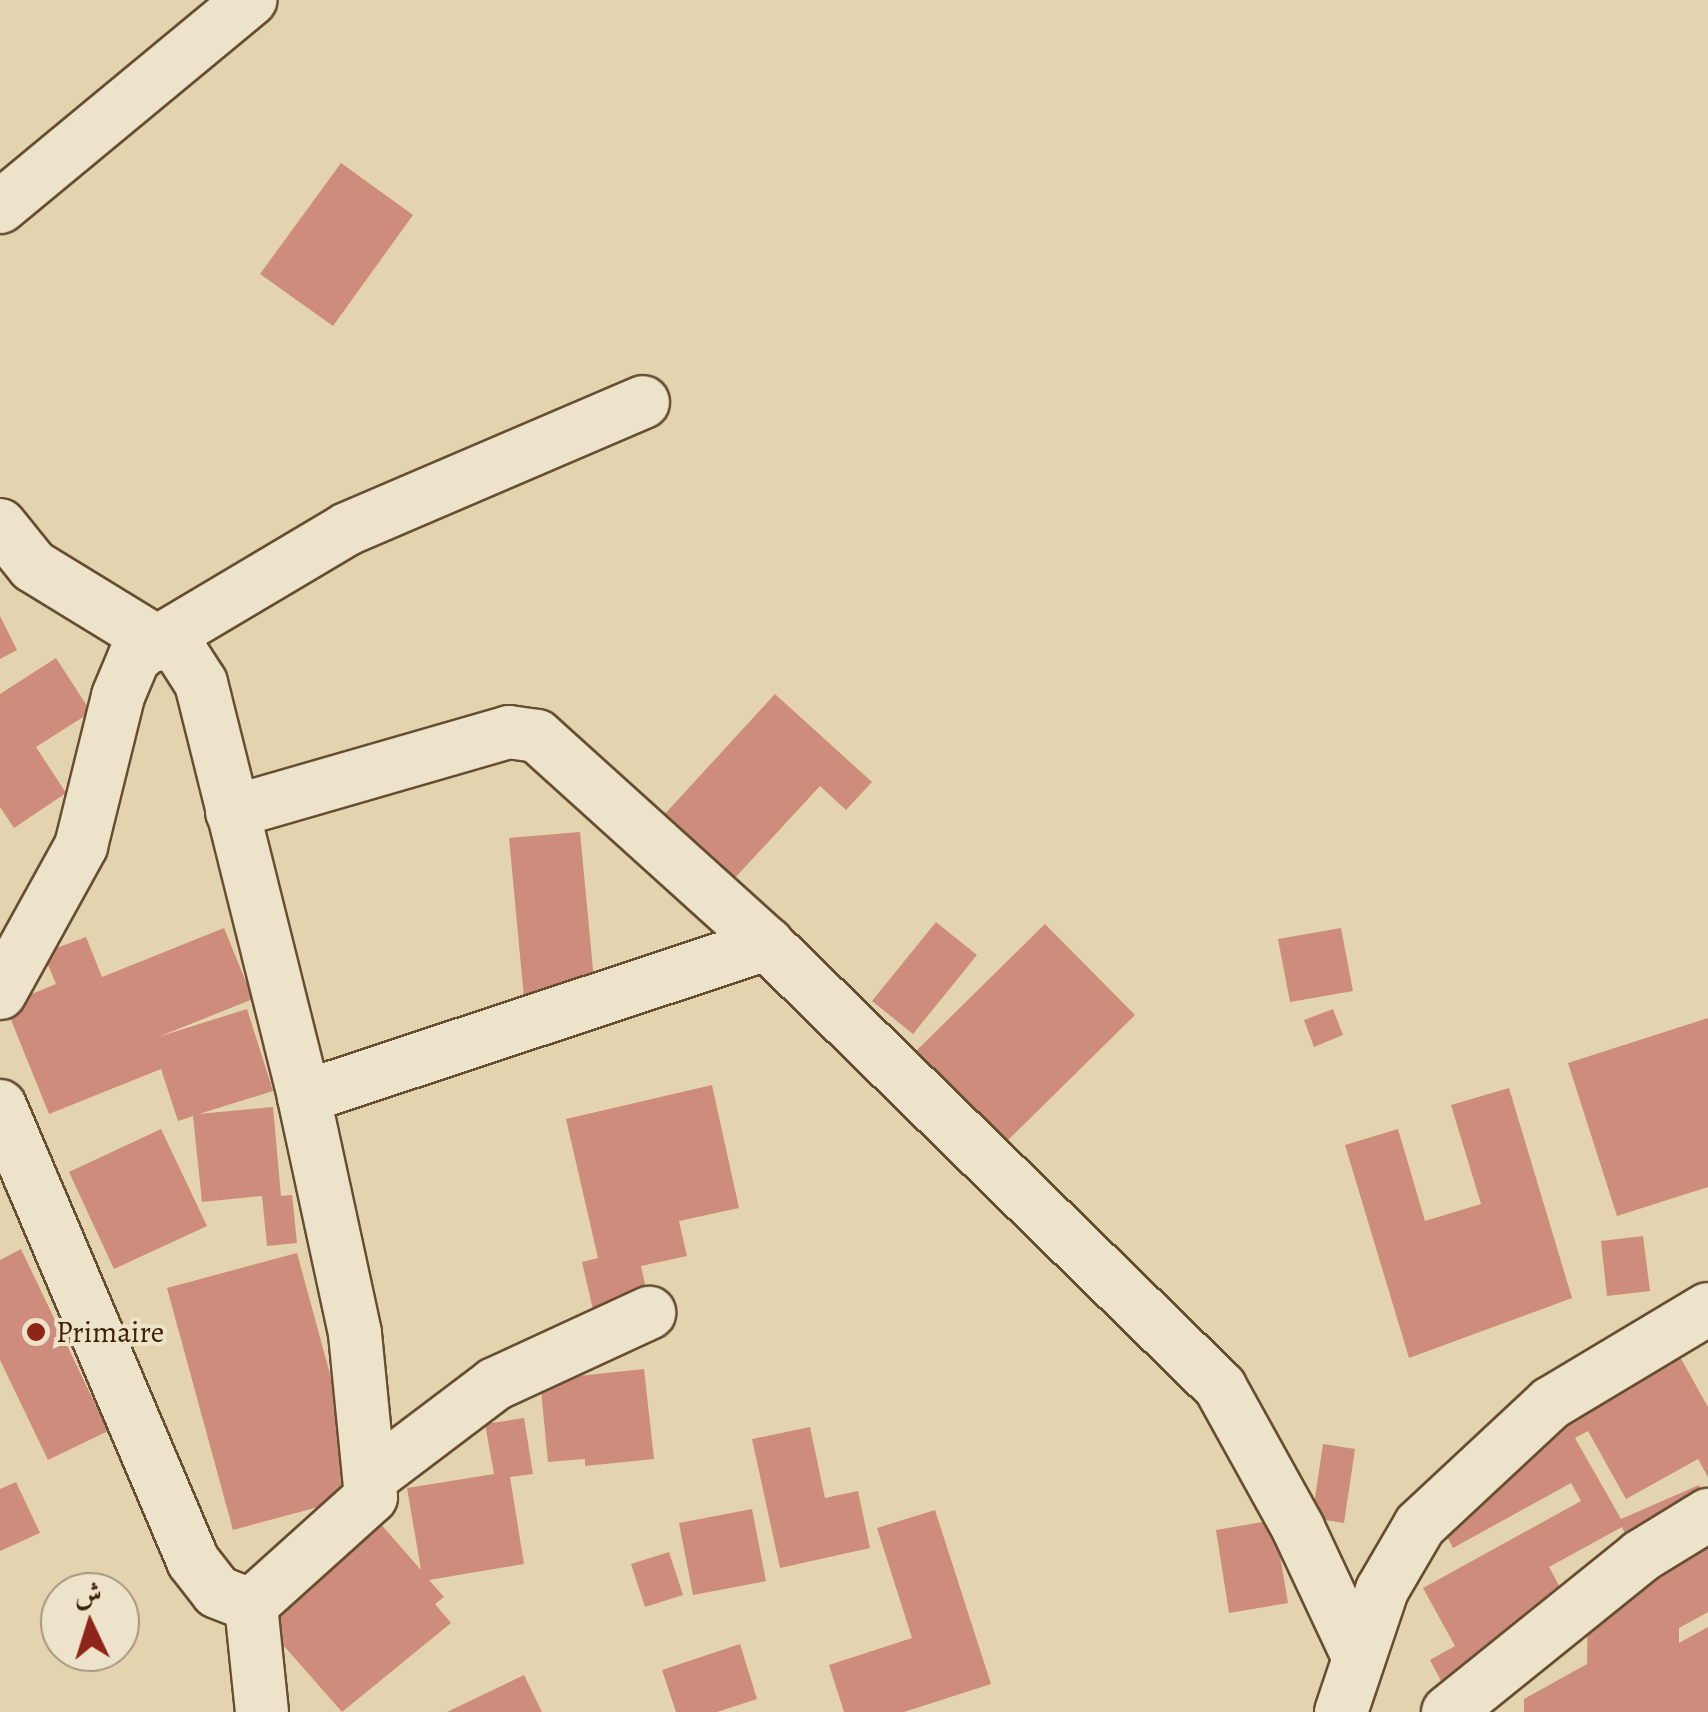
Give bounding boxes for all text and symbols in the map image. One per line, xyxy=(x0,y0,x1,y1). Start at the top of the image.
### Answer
place label: Primaire xyxy=(56,1314,164,1350)
marker: Primaire xyxy=(25,1321,47,1343)
north arrow xyxy=(40,1572,140,1672)
text: ش xyxy=(73,1574,103,1614)

